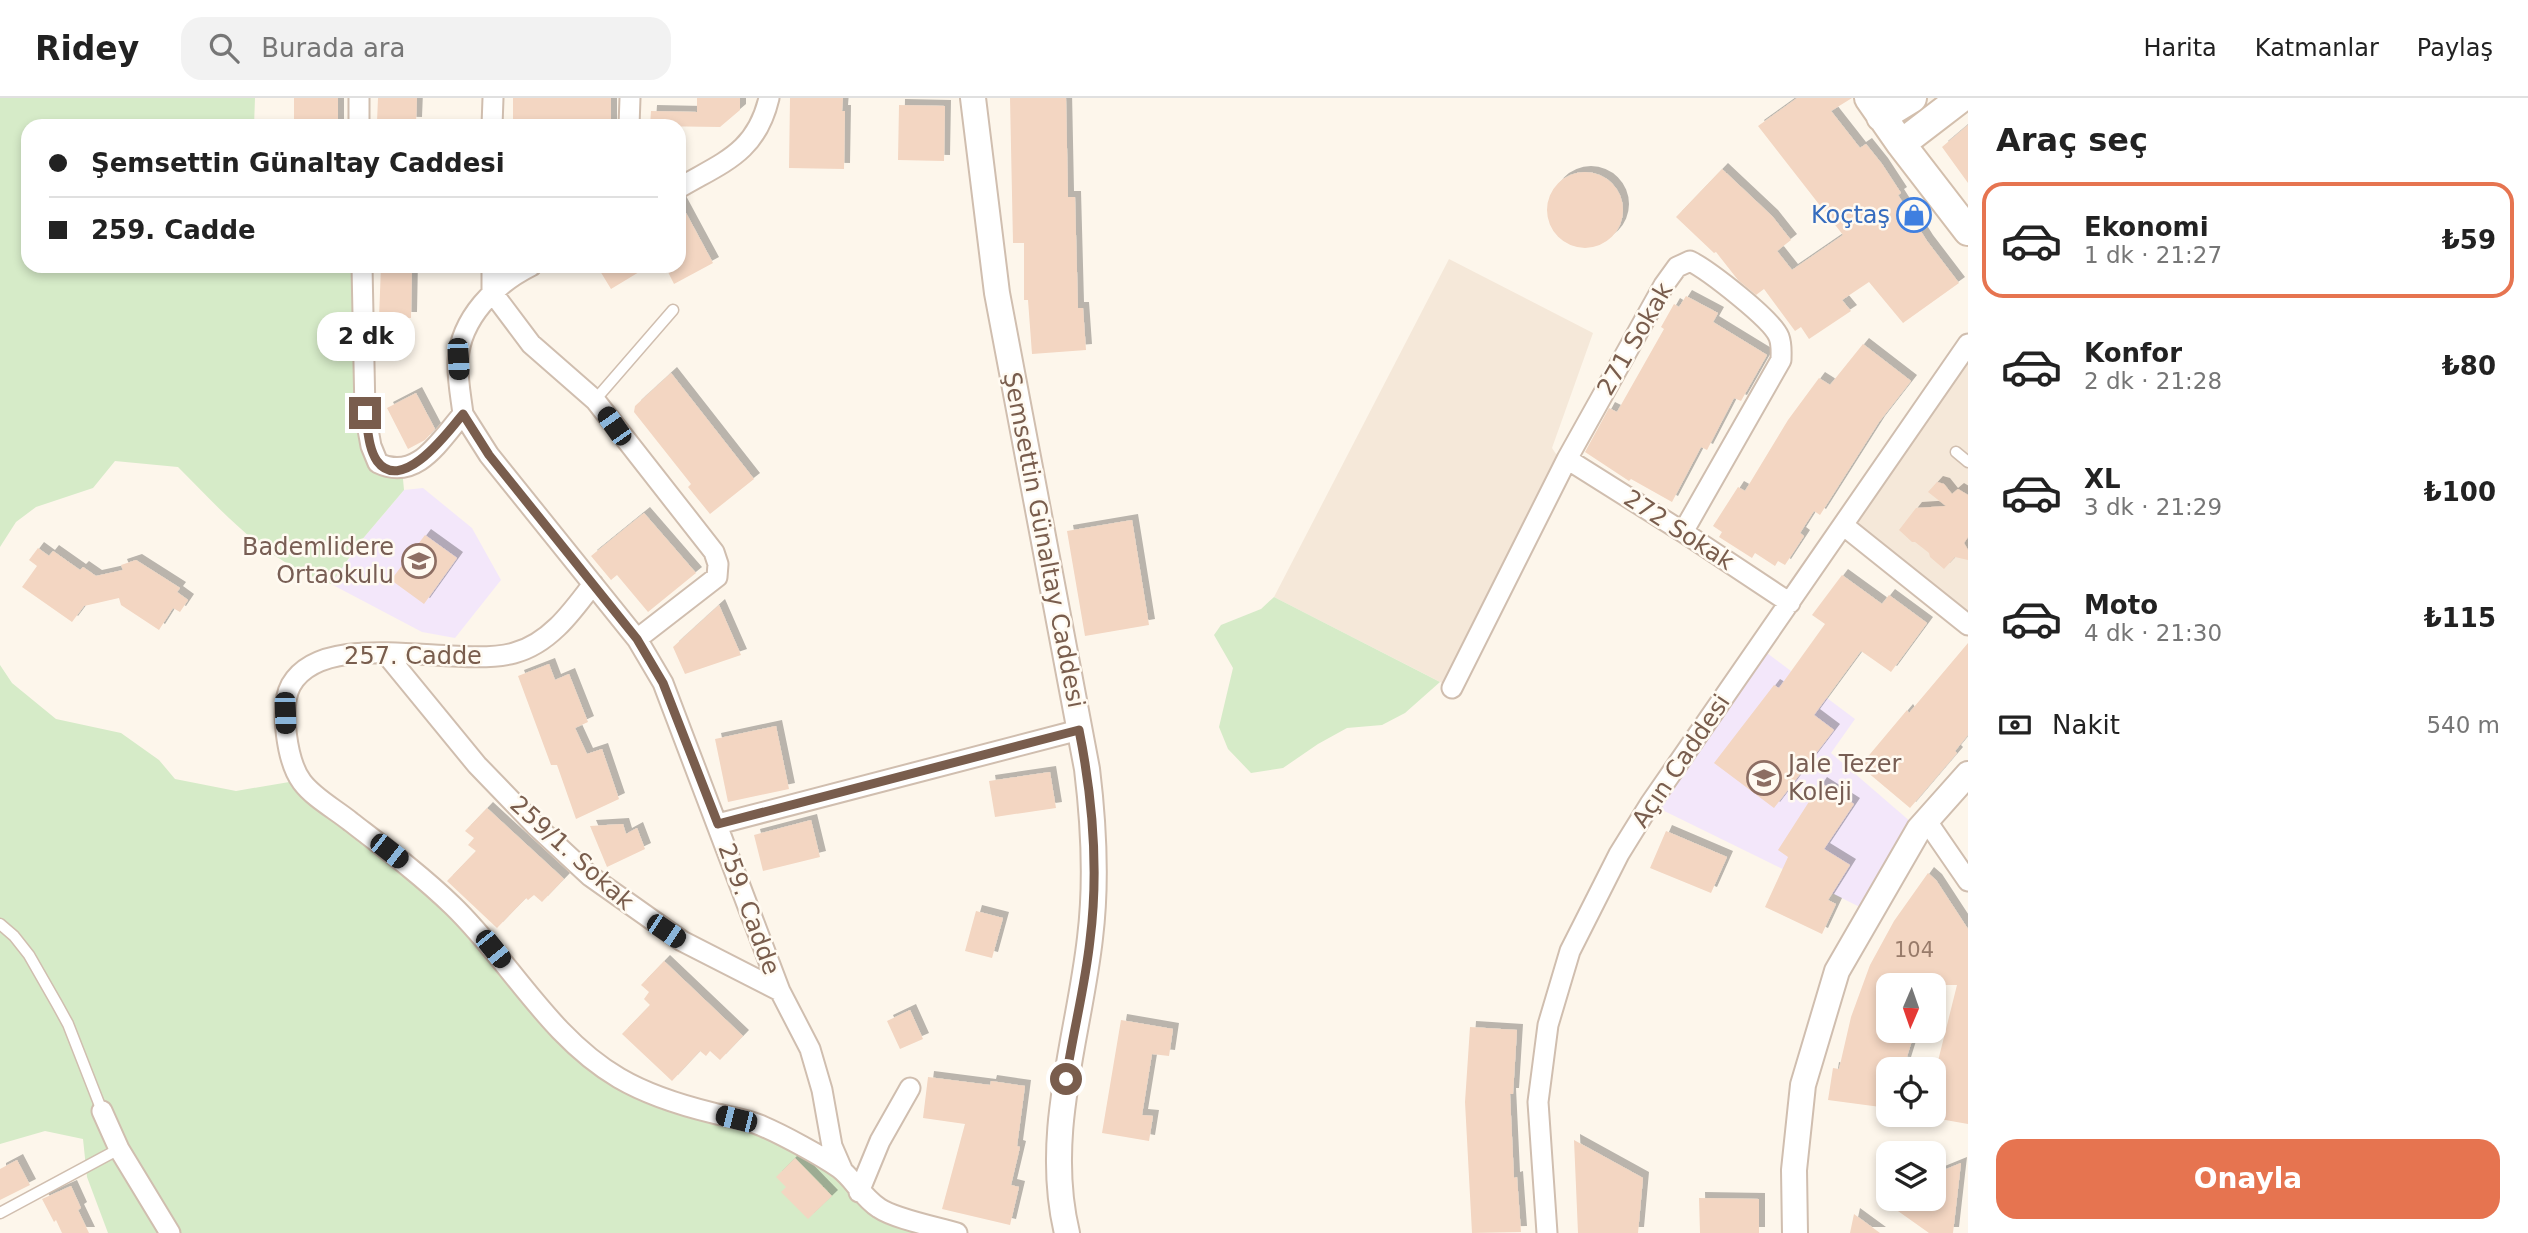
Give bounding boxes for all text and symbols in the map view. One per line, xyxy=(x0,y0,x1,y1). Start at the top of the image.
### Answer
search box xyxy=(181,17,671,80)
text: Ridey xyxy=(35,29,139,68)
icon: search xyxy=(205,29,243,67)
text: Burada ara xyxy=(261,33,405,63)
text: Harita xyxy=(2143,34,2217,62)
text: Katmanlar xyxy=(2255,34,2379,62)
text: Paylaş xyxy=(2417,34,2493,62)
text: Araç seç xyxy=(1996,121,2148,159)
text: Şemsettin Günaltay Caddesi xyxy=(91,148,505,178)
shop icon: Koçtaş xyxy=(1895,196,1933,234)
place label: Koçtaş xyxy=(1811,201,1890,229)
icon: car xyxy=(2000,209,2063,272)
text: Ekonomi xyxy=(2084,212,2209,242)
text: 259. Cadde xyxy=(91,215,256,245)
text: ₺59 xyxy=(2442,225,2496,255)
text: 1 dk · 21:27 xyxy=(2084,242,2222,268)
street label: 271 Sokak xyxy=(1592,278,1679,400)
callout: 2 dk xyxy=(316,312,414,360)
text: 2 dk xyxy=(338,323,394,349)
icon: car xyxy=(2000,335,2063,398)
car xyxy=(447,337,470,381)
text: Konfor xyxy=(2084,338,2182,368)
text: ₺80 xyxy=(2442,351,2496,381)
text: 2 dk · 21:28 xyxy=(2084,368,2222,394)
street label: Şemsettin Günaltay Caddesi xyxy=(998,370,1090,710)
route end xyxy=(349,397,381,429)
car xyxy=(594,403,635,449)
icon: car xyxy=(2000,461,2063,524)
text: XL xyxy=(2084,464,2121,494)
text: ₺100 xyxy=(2424,477,2496,507)
street label: 272 Sokak xyxy=(1619,484,1739,576)
text: 3 dk · 21:29 xyxy=(2084,494,2222,520)
place label: Bademlidere Ortaokulu xyxy=(242,533,394,589)
school or university icon: Bademlidere Ortaokulu xyxy=(400,542,438,580)
icon: car xyxy=(2000,587,2063,650)
text: Moto xyxy=(2084,590,2158,620)
text: ₺115 xyxy=(2424,603,2496,633)
text: 4 dk · 21:30 xyxy=(2084,620,2222,646)
street label: 257. Cadde xyxy=(344,642,482,670)
street label: Açın Caddesi xyxy=(1626,689,1736,833)
car xyxy=(274,692,297,734)
icon: cash xyxy=(1996,706,2034,744)
text: Nakit xyxy=(2052,710,2120,740)
text: 540 m xyxy=(2426,712,2500,738)
place label: Jale Tezer Koleji xyxy=(1786,750,1902,806)
school or university icon: Jale Tezer Koleji xyxy=(1745,759,1783,797)
street label: 259/1. Sokak xyxy=(505,790,640,916)
car xyxy=(366,830,413,872)
street label: 259. Cadde xyxy=(712,839,786,979)
car xyxy=(643,911,690,951)
car xyxy=(472,926,515,972)
house number: 104 xyxy=(1894,938,1934,962)
north arrow xyxy=(1876,973,1946,1043)
map controls xyxy=(1876,973,1946,1211)
button: locate xyxy=(1876,1057,1946,1127)
route start xyxy=(1050,1063,1082,1095)
car xyxy=(714,1104,759,1134)
button: Onayla xyxy=(1996,1139,2500,1219)
button: layers xyxy=(1876,1141,1946,1211)

